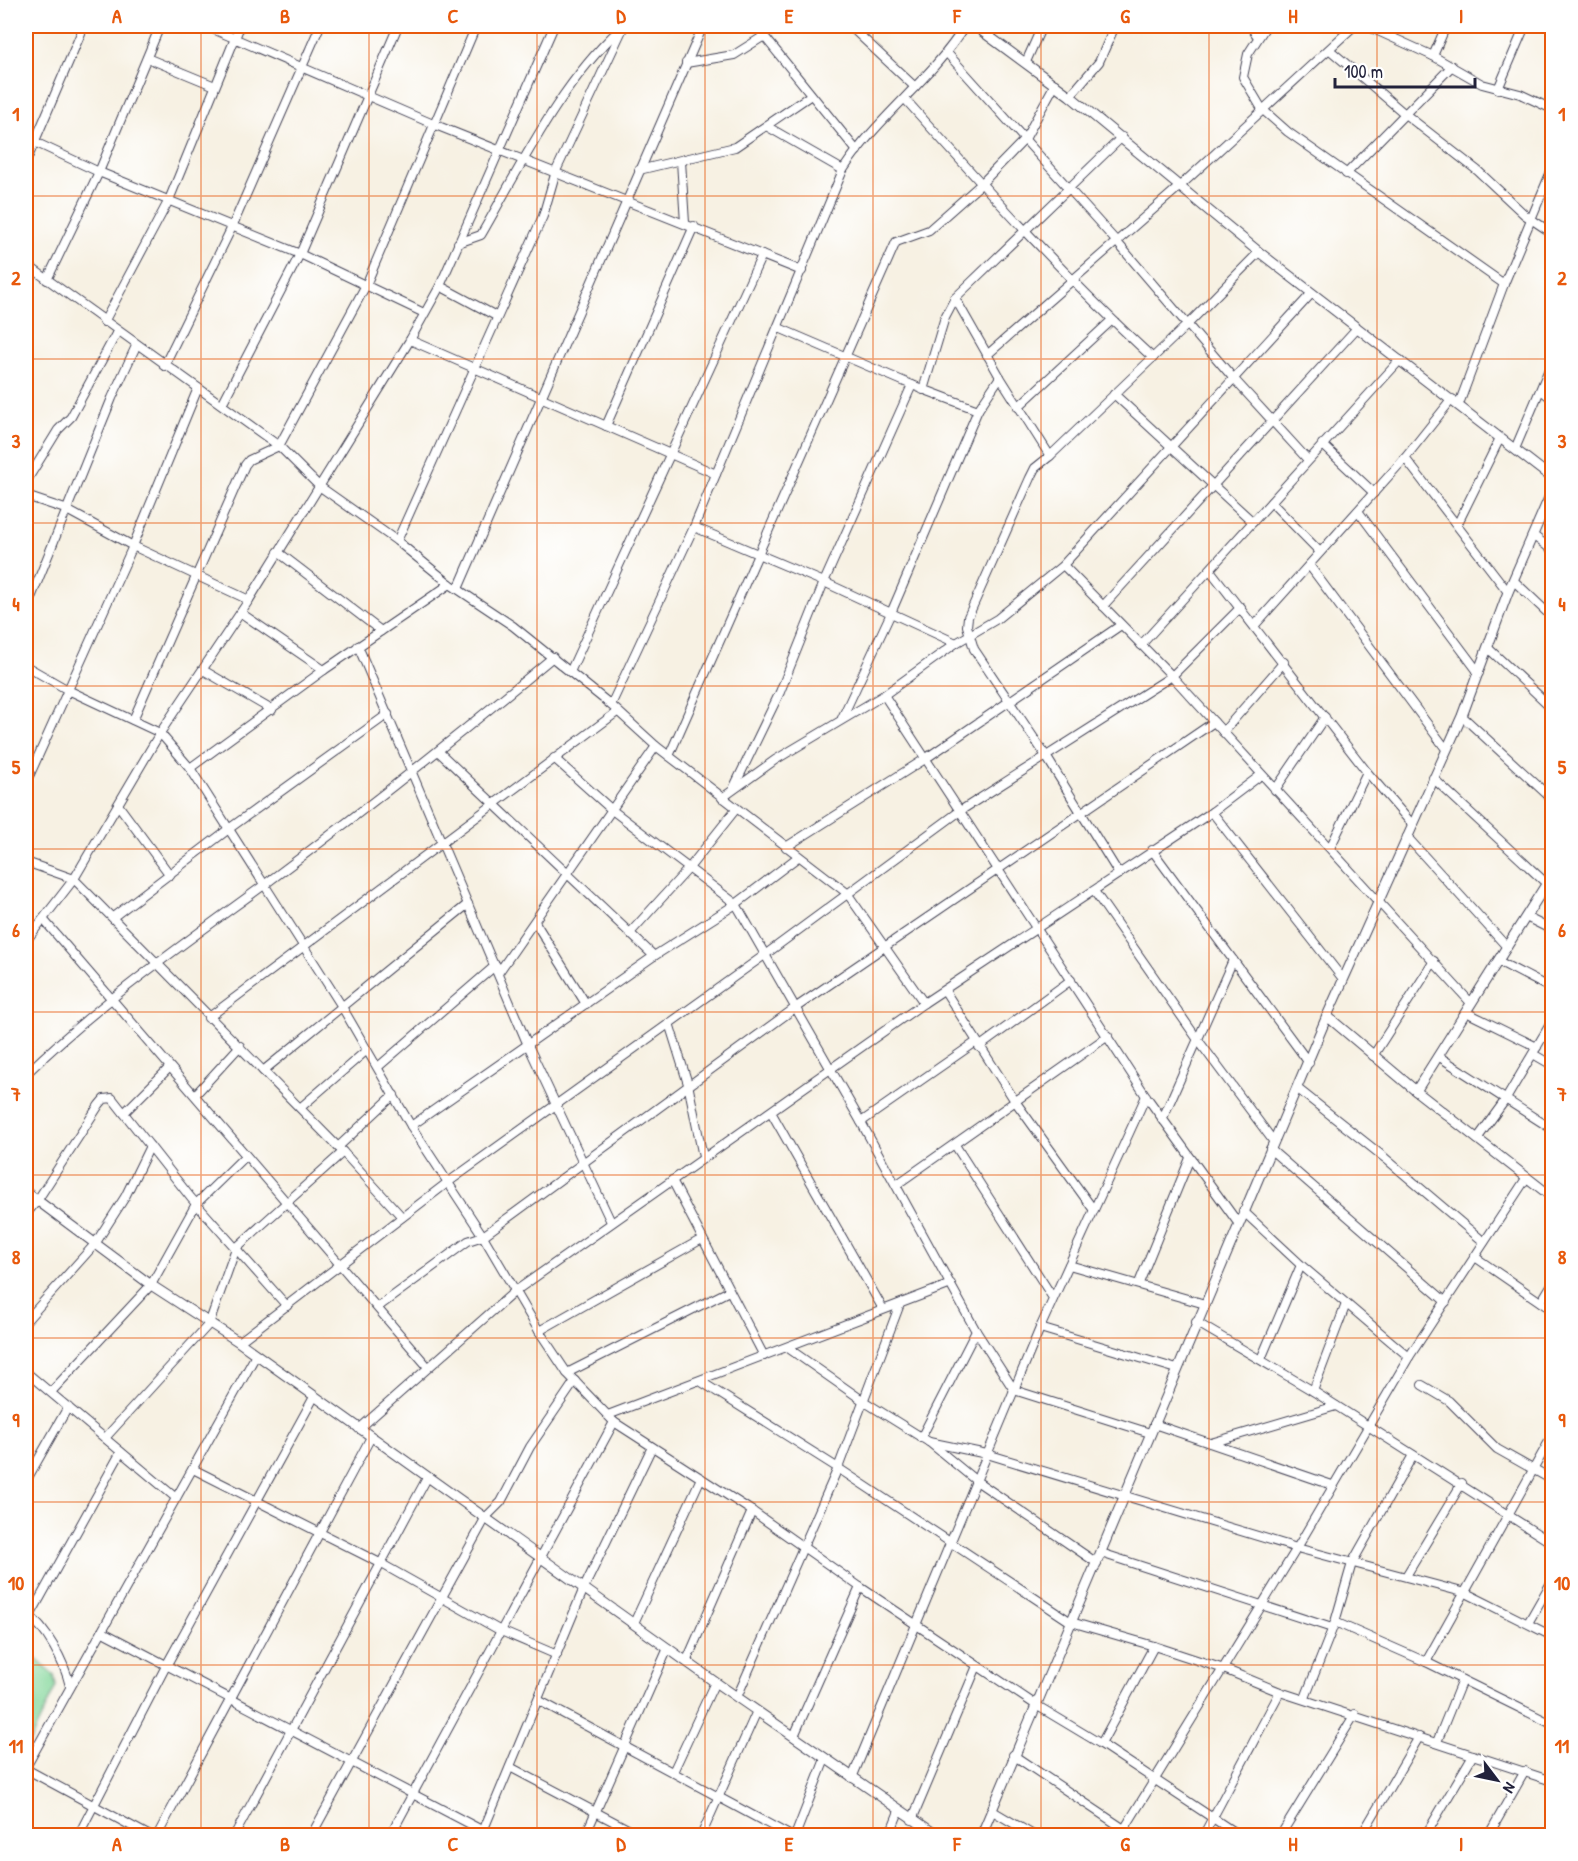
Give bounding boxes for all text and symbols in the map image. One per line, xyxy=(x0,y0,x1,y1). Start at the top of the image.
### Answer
text: A xyxy=(112,2,122,29)
text: B xyxy=(280,2,290,29)
text: C xyxy=(448,2,459,29)
text: D xyxy=(616,2,626,29)
text: E xyxy=(785,2,794,29)
text: F xyxy=(952,2,962,29)
text: G xyxy=(1120,2,1130,29)
text: H xyxy=(1288,2,1298,29)
text: I xyxy=(1459,2,1463,29)
scale bar xyxy=(1335,51,1474,89)
text: 100 m xyxy=(1344,59,1383,84)
text: 1 xyxy=(12,100,20,127)
text: 1 xyxy=(1558,100,1566,127)
text: 2 xyxy=(11,264,21,291)
text: 2 xyxy=(1557,264,1567,291)
text: 3 xyxy=(12,427,21,454)
text: 3 xyxy=(1558,427,1567,454)
text: 4 xyxy=(12,590,20,617)
text: 4 xyxy=(1558,590,1566,617)
text: 5 xyxy=(12,753,21,780)
text: 5 xyxy=(1558,753,1567,780)
text: 6 xyxy=(12,916,20,943)
text: 6 xyxy=(1558,916,1566,943)
text: 7 xyxy=(10,1080,21,1107)
text: 7 xyxy=(1556,1080,1567,1107)
text: 8 xyxy=(12,1243,21,1270)
text: 8 xyxy=(1558,1243,1567,1270)
text: 9 xyxy=(12,1406,20,1433)
text: 9 xyxy=(1558,1406,1566,1433)
text: 10 xyxy=(8,1569,24,1596)
text: 10 xyxy=(1554,1569,1570,1596)
text: 11 xyxy=(9,1732,23,1759)
text: 11 xyxy=(1555,1732,1569,1759)
north arrow xyxy=(1467,1750,1527,1810)
text: N xyxy=(1498,1779,1521,1798)
text: A xyxy=(112,1830,122,1857)
text: B xyxy=(280,1830,290,1857)
text: C xyxy=(448,1830,459,1857)
text: D xyxy=(616,1830,626,1857)
text: E xyxy=(785,1830,794,1857)
text: F xyxy=(952,1830,962,1857)
text: G xyxy=(1120,1830,1130,1857)
text: H xyxy=(1288,1830,1298,1857)
text: I xyxy=(1459,1830,1463,1857)

